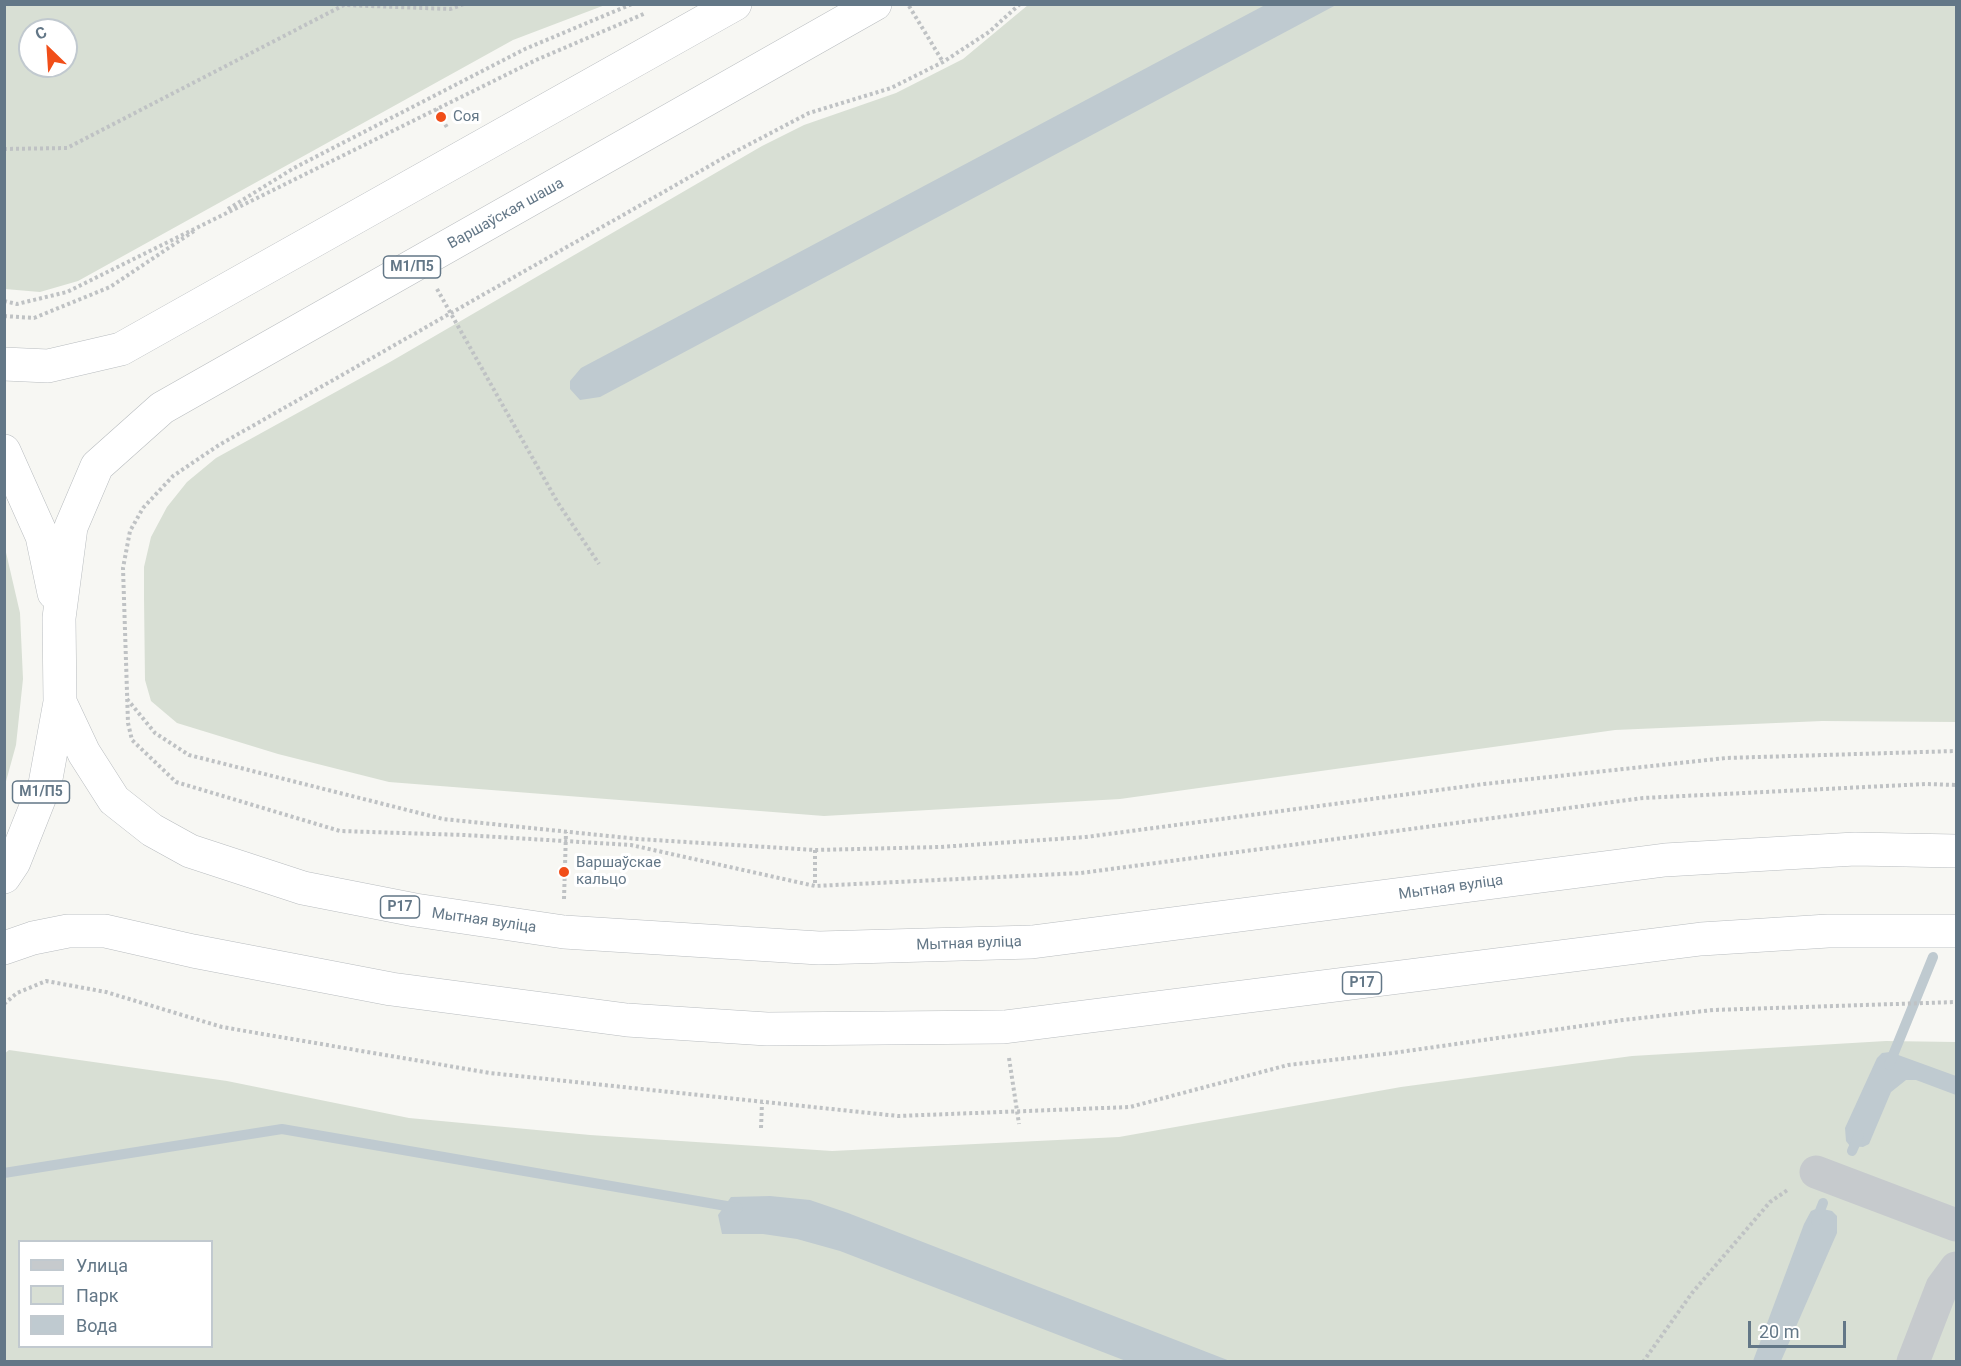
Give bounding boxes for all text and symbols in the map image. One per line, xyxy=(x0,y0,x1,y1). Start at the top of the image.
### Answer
north arrow xyxy=(18,18,78,78)
text: С xyxy=(32,22,50,44)
place label: Соя xyxy=(453,108,480,126)
marker: Соя xyxy=(434,110,448,124)
street label: Варшаўская шаша xyxy=(445,175,567,253)
road number: М1/П5 xyxy=(384,256,440,278)
road number: М1/П5 xyxy=(12,781,70,803)
place label: Варшаўскае кальцо xyxy=(576,854,661,889)
marker: Варшаўскае кальцо xyxy=(557,865,571,879)
street label: Мытная вуліца xyxy=(1398,872,1504,904)
road number: Р17 xyxy=(380,896,420,918)
street label: Мытная вуліца xyxy=(431,905,537,937)
street label: Мытная вуліца xyxy=(916,933,1022,955)
road number: Р17 xyxy=(1342,972,1382,994)
legend xyxy=(18,1240,213,1348)
text: Улица xyxy=(76,1255,128,1276)
text: Парк xyxy=(76,1285,118,1306)
scale bar xyxy=(1751,1309,1848,1347)
text: Вода xyxy=(76,1315,118,1336)
text: 20 m xyxy=(1759,1321,1799,1342)

